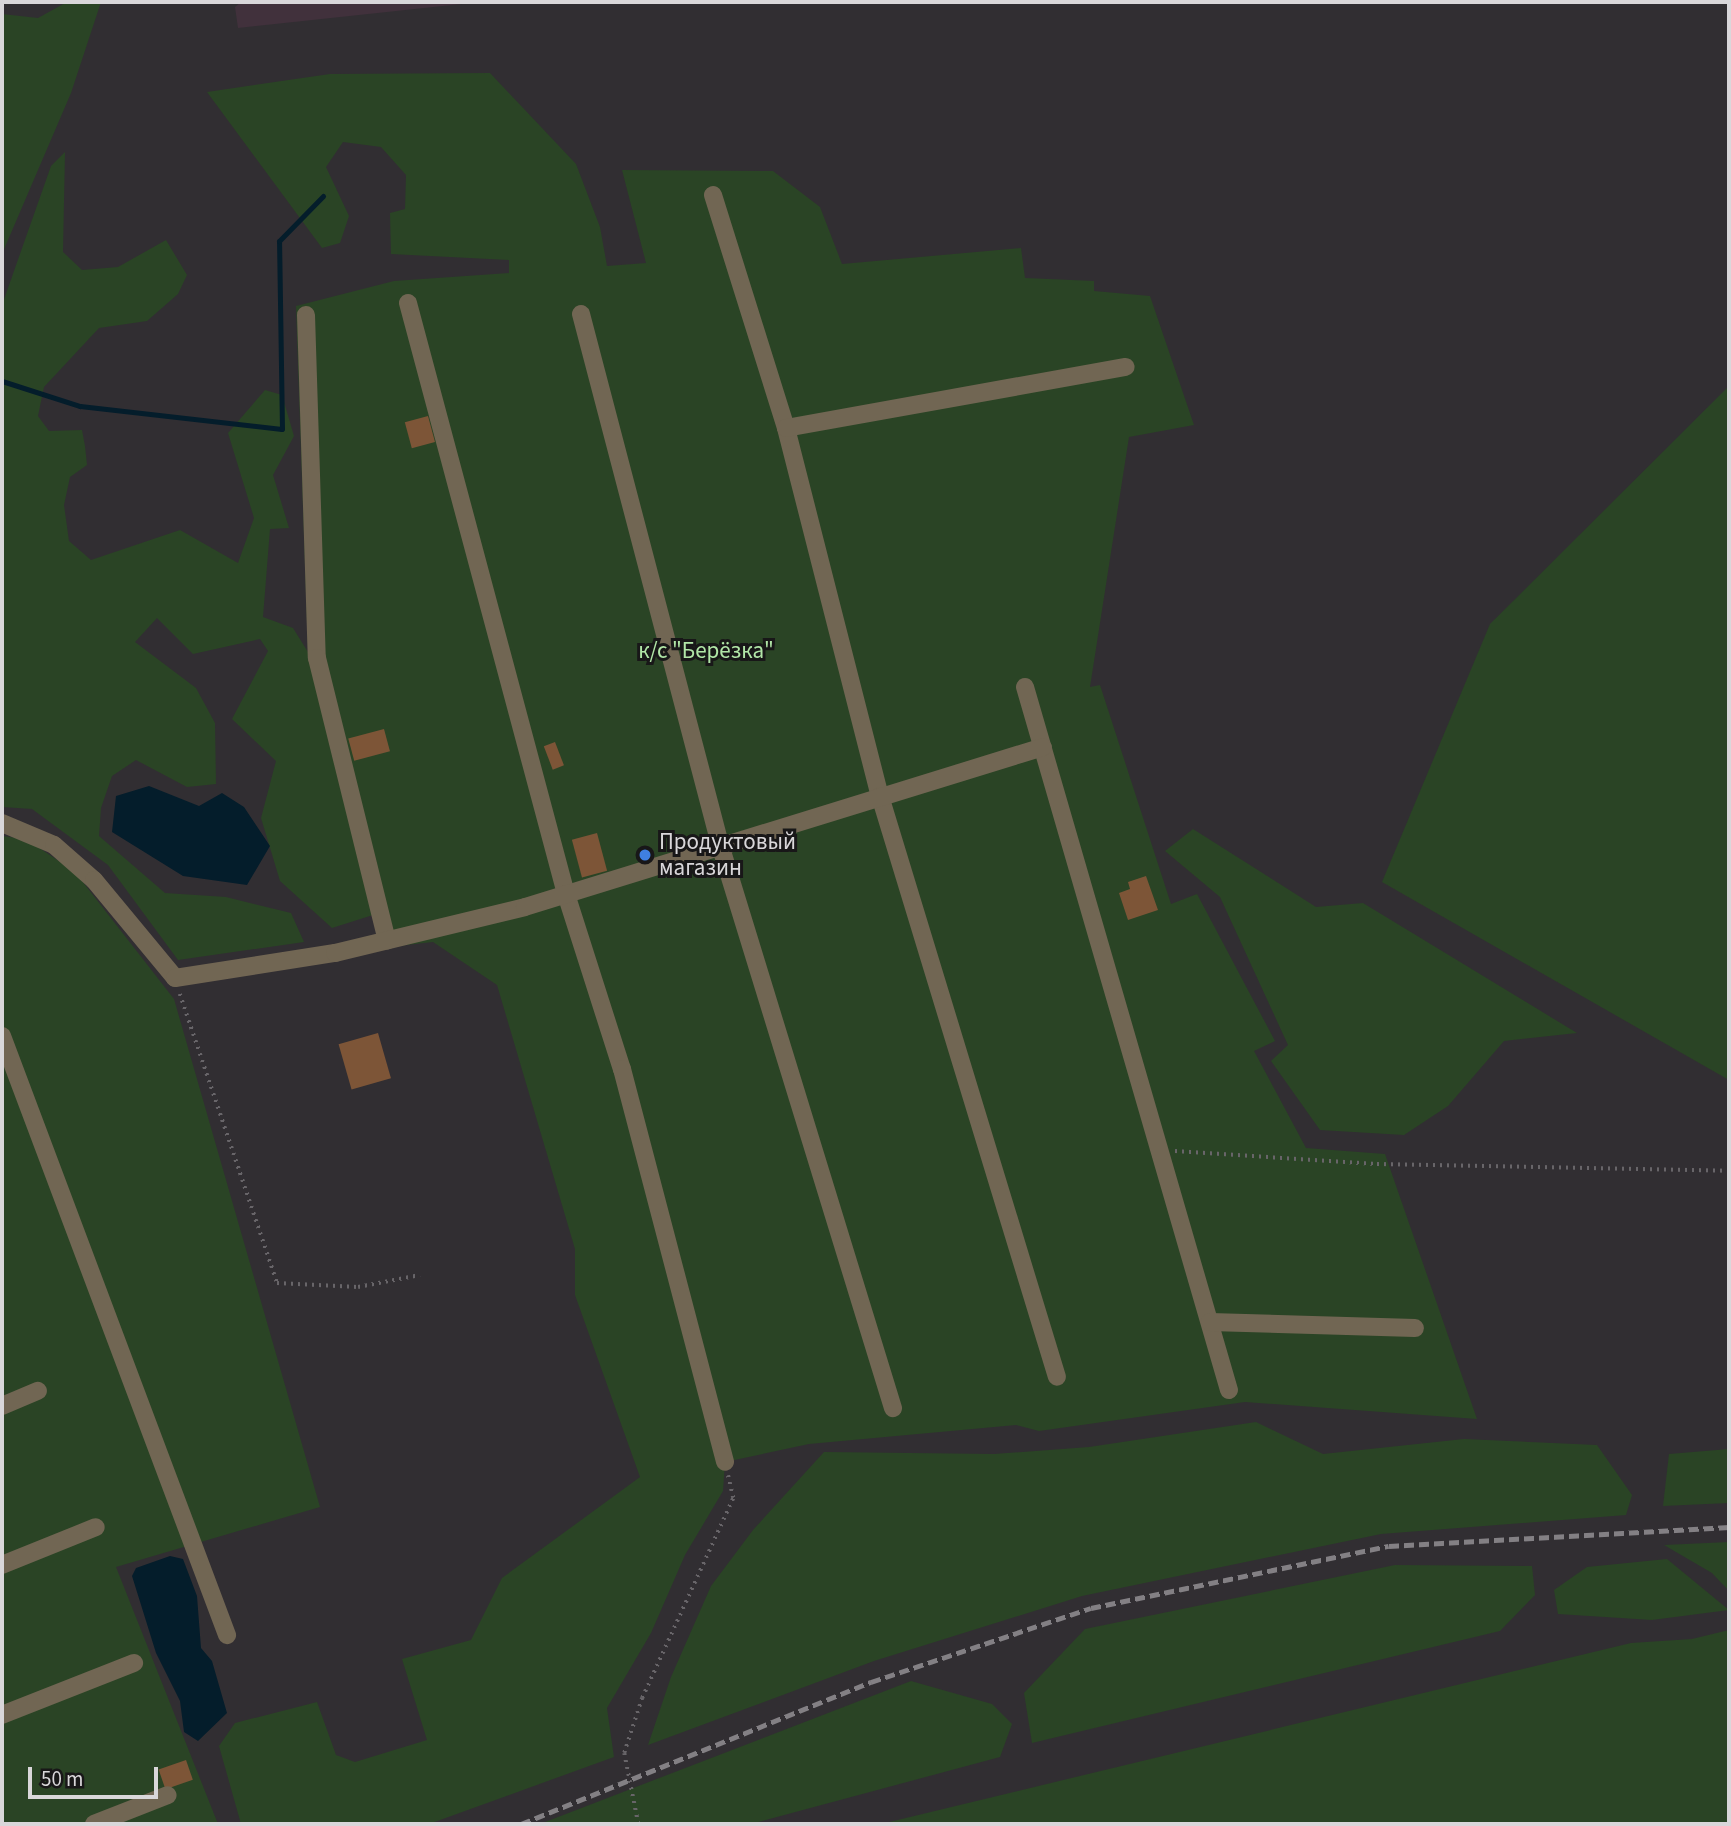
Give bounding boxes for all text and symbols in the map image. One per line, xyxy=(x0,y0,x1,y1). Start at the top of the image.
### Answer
park label: к/с "Берёзка" xyxy=(638,637,774,665)
place label: Продуктовый магазин xyxy=(659,828,796,882)
marker: Продуктовый магазин xyxy=(637,847,653,863)
scale bar xyxy=(32,1752,161,1796)
text: 50 m xyxy=(41,1764,83,1794)

